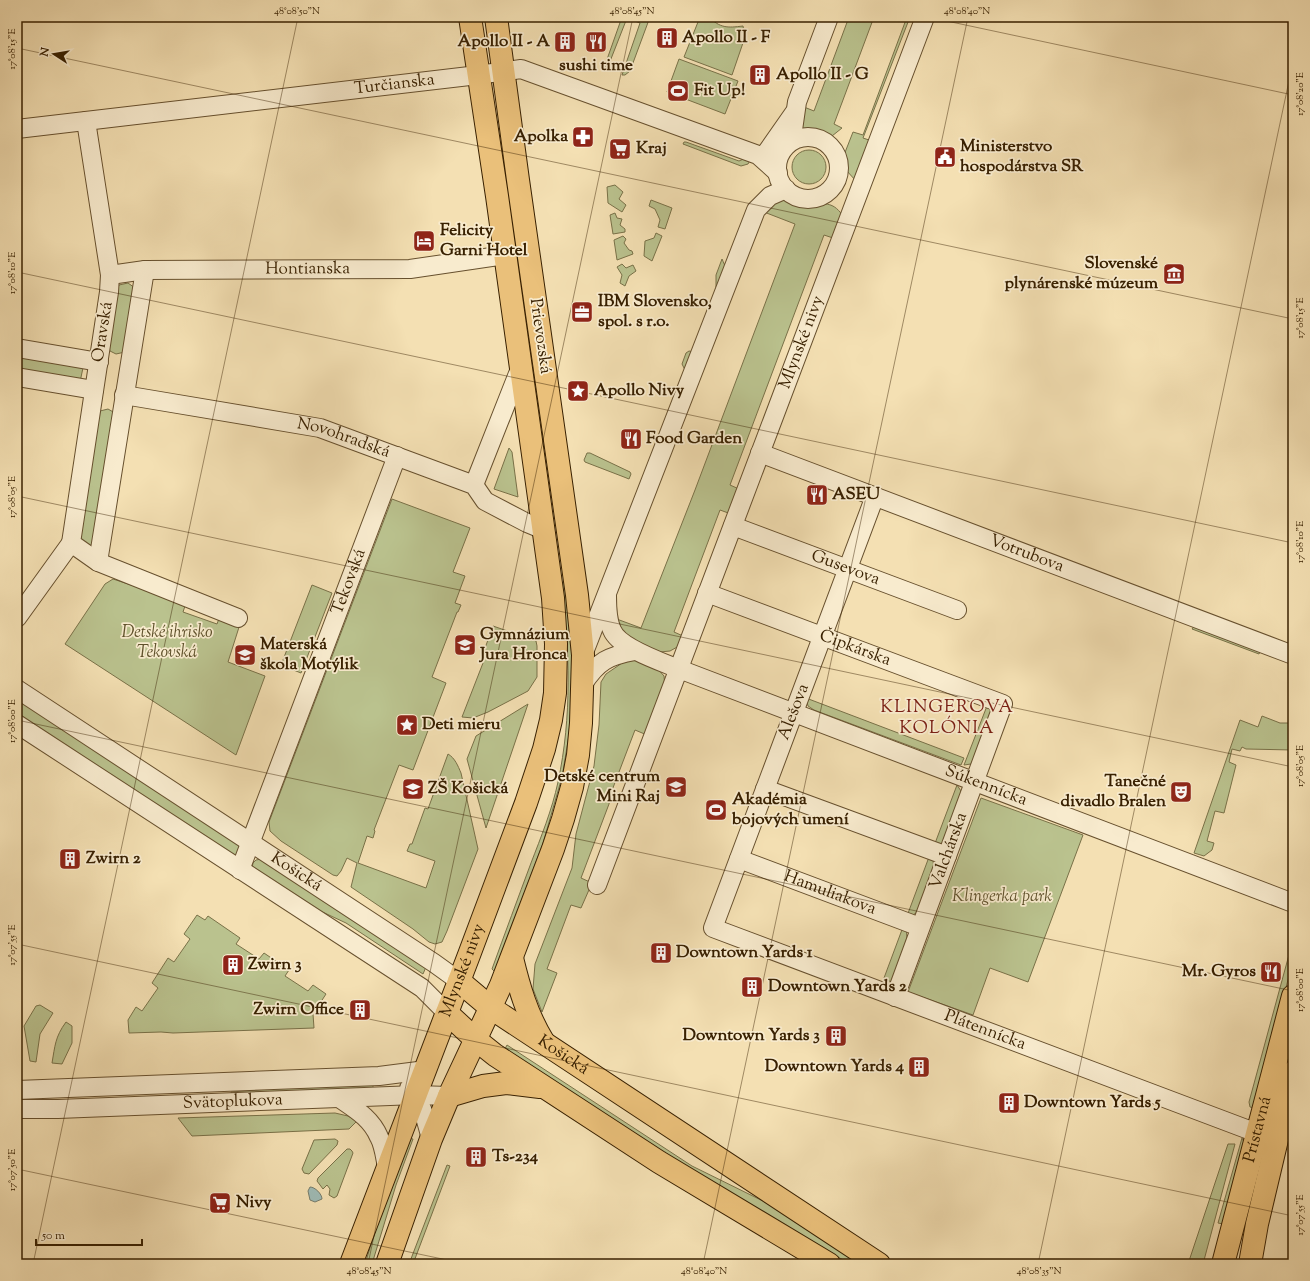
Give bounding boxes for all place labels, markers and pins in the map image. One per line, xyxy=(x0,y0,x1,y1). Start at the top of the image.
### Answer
building icon: Apollo II - F xyxy=(654,25,680,51)
place label: Apollo II - F xyxy=(682,26,771,50)
building icon: Apollo II - A xyxy=(552,29,578,55)
restaurant icon: sushi time xyxy=(583,29,609,55)
place label: Apollo II - A xyxy=(458,30,550,54)
place label: sushi time xyxy=(559,54,633,78)
building icon: Apollo II - G xyxy=(747,62,773,88)
place label: Apollo II - G xyxy=(776,63,869,87)
sports icon: Fit Up! xyxy=(665,78,691,104)
place label: Fit Up! xyxy=(694,79,746,103)
pharmacy icon: Apolka xyxy=(570,124,596,150)
place label: Apolka xyxy=(514,125,568,149)
place label: Ministerstvo hospodárstva SR xyxy=(960,135,1084,179)
supermarket icon: Kraj xyxy=(607,136,633,162)
place label: Kraj xyxy=(636,137,667,161)
public building icon: Ministerstvo hospodárstva SR xyxy=(932,144,958,170)
place label: Felicity Garni Hotel xyxy=(440,219,528,263)
hotel icon: Felicity Garni Hotel xyxy=(411,228,437,254)
place label: Slovenské plynárenské múzeum xyxy=(1005,252,1159,296)
museum icon: Slovenské plynárenské múzeum xyxy=(1161,261,1187,287)
place label: IBM Slovensko, spol. s r.o. xyxy=(598,290,712,334)
office icon: IBM Slovensko, spol. s r.o. xyxy=(569,299,595,325)
place icon: Apollo Nivy xyxy=(565,378,591,404)
place label: Apollo Nivy xyxy=(594,379,685,403)
restaurant icon: Food Garden xyxy=(618,426,644,452)
place label: Food Garden xyxy=(646,427,743,451)
restaurant icon: ASEU xyxy=(804,482,830,508)
place label: ASEU xyxy=(832,483,880,507)
place label: Gymnázium Jura Hronca xyxy=(478,623,570,667)
school or university icon: Gymnázium Jura Hronca xyxy=(452,632,478,658)
place label: Materská škola Motýlik xyxy=(260,633,359,677)
school or university icon: Materská škola Motýlik xyxy=(232,642,258,668)
place icon: Deti mieru xyxy=(394,712,420,738)
place label: Deti mieru xyxy=(422,713,501,737)
place label: Detské centrum Mini Raj xyxy=(544,765,661,809)
place label: Tanečné divadlo Bralen xyxy=(1061,770,1167,814)
school or university icon: Detské centrum Mini Raj xyxy=(663,774,689,800)
school or university icon: ZŠ Košická xyxy=(400,776,426,802)
place label: ZŠ Košická xyxy=(428,777,508,801)
theatre icon: Tanečné divadlo Bralen xyxy=(1168,779,1194,805)
place label: Akadémia bojových umení xyxy=(731,788,849,832)
sports icon: Akadémia bojových umení xyxy=(703,797,729,823)
building icon: Zwirn 2 xyxy=(57,846,83,872)
place label: Zwirn 2 xyxy=(86,847,141,871)
building icon: Downtown Yards 1 xyxy=(648,940,674,966)
place label: Downtown Yards 1 xyxy=(676,941,813,965)
building icon: Zwirn 3 xyxy=(220,952,246,978)
place label: Zwirn 3 xyxy=(248,953,302,977)
restaurant icon: Mr. Gyros xyxy=(1258,959,1284,985)
place label: Mr. Gyros xyxy=(1182,960,1256,984)
building icon: Downtown Yards 2 xyxy=(739,974,765,1000)
place label: Downtown Yards 2 xyxy=(768,975,907,999)
building icon: Zwirn Office xyxy=(347,997,373,1023)
place label: Zwirn Office xyxy=(253,998,344,1022)
building icon: Downtown Yards 3 xyxy=(823,1023,849,1049)
place label: Downtown Yards 3 xyxy=(682,1024,820,1048)
building icon: Downtown Yards 4 xyxy=(906,1054,932,1080)
place label: Downtown Yards 4 xyxy=(765,1055,904,1079)
building icon: Downtown Yards 5 xyxy=(996,1090,1022,1116)
place label: Downtown Yards 5 xyxy=(1024,1091,1161,1115)
building icon: Ts-234 xyxy=(463,1144,489,1170)
place label: Ts-234 xyxy=(492,1145,539,1169)
supermarket icon: Nivy xyxy=(207,1190,233,1216)
place label: Nivy xyxy=(236,1191,272,1215)

